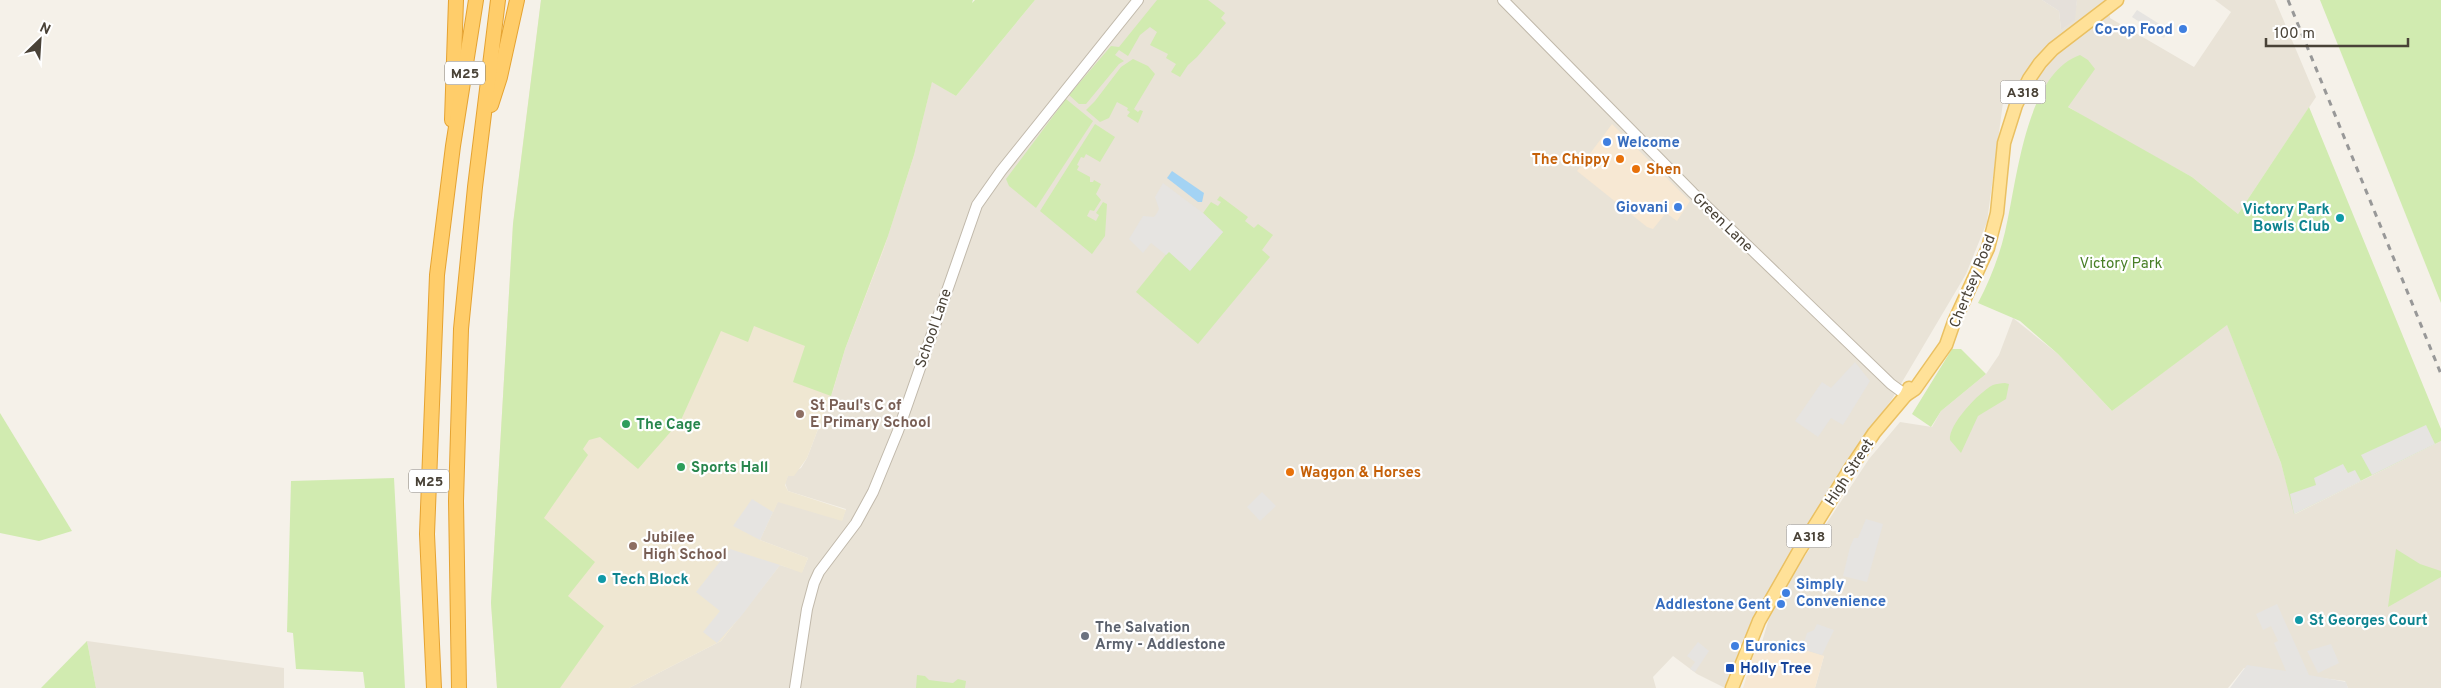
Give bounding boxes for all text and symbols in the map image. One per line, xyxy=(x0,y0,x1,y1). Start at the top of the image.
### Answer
north arrow xyxy=(15,15,65,65)
scale bar xyxy=(2266,15,2408,47)
text: N xyxy=(37,20,53,39)
place label: Co-op Food xyxy=(2094,21,2173,40)
marker: Co-op Food xyxy=(2177,23,2189,35)
text: 100 m xyxy=(2274,25,2315,44)
road number: M25 xyxy=(445,62,485,84)
road number: A318 xyxy=(2000,80,2046,104)
place label: Welcome xyxy=(1617,134,1680,153)
marker: Welcome xyxy=(1601,136,1613,148)
place label: The Chippy xyxy=(1532,151,1610,170)
marker: The Chippy xyxy=(1614,153,1626,165)
place label: Shen xyxy=(1646,161,1681,180)
marker: Shen xyxy=(1630,163,1642,175)
street label: Green Lane xyxy=(1687,189,1756,257)
place label: Giovani xyxy=(1616,199,1668,218)
marker: Giovani xyxy=(1672,201,1684,213)
place label: Victory Park Bowls Club xyxy=(2242,201,2330,237)
marker: Victory Park Bowls Club xyxy=(2334,212,2346,224)
street label: Chertsey Road xyxy=(1946,232,2001,331)
park label: Victory Park xyxy=(2079,255,2163,274)
street label: School Lane xyxy=(912,286,957,371)
place label: St Paul's C of E Primary School xyxy=(810,397,931,433)
marker: St Paul's C of E Primary School xyxy=(794,408,806,420)
place label: The Cage xyxy=(636,416,701,435)
marker: The Cage xyxy=(620,418,632,430)
street label: High Street xyxy=(1822,436,1879,510)
place label: Sports Hall xyxy=(691,459,768,478)
marker: Sports Hall xyxy=(675,461,687,473)
place label: Waggon & Horses xyxy=(1300,464,1421,483)
marker: Waggon & Horses xyxy=(1284,466,1296,478)
road number: M25 xyxy=(409,470,449,492)
road number: A318 xyxy=(1786,524,1832,548)
place label: Jubilee High School xyxy=(643,529,727,565)
marker: Jubilee High School xyxy=(627,540,639,552)
place label: Tech Block xyxy=(612,571,689,590)
marker: Tech Block xyxy=(596,573,608,585)
place label: Simply Convenience xyxy=(1796,576,1886,612)
marker: Simply Convenience xyxy=(1780,587,1792,599)
place label: Addlestone Gent xyxy=(1655,596,1771,615)
marker: Addlestone Gent xyxy=(1775,598,1787,610)
place label: St Georges Court xyxy=(2309,612,2428,631)
marker: St Georges Court xyxy=(2293,614,2305,626)
place label: The Salvation Army - Addlestone xyxy=(1095,619,1226,655)
marker: The Salvation Army - Addlestone xyxy=(1079,630,1091,642)
place label: Euronics xyxy=(1745,638,1806,657)
marker: Euronics xyxy=(1729,640,1741,652)
place label: Holly Tree xyxy=(1740,660,1811,679)
marker: Holly Tree xyxy=(1724,662,1736,674)

